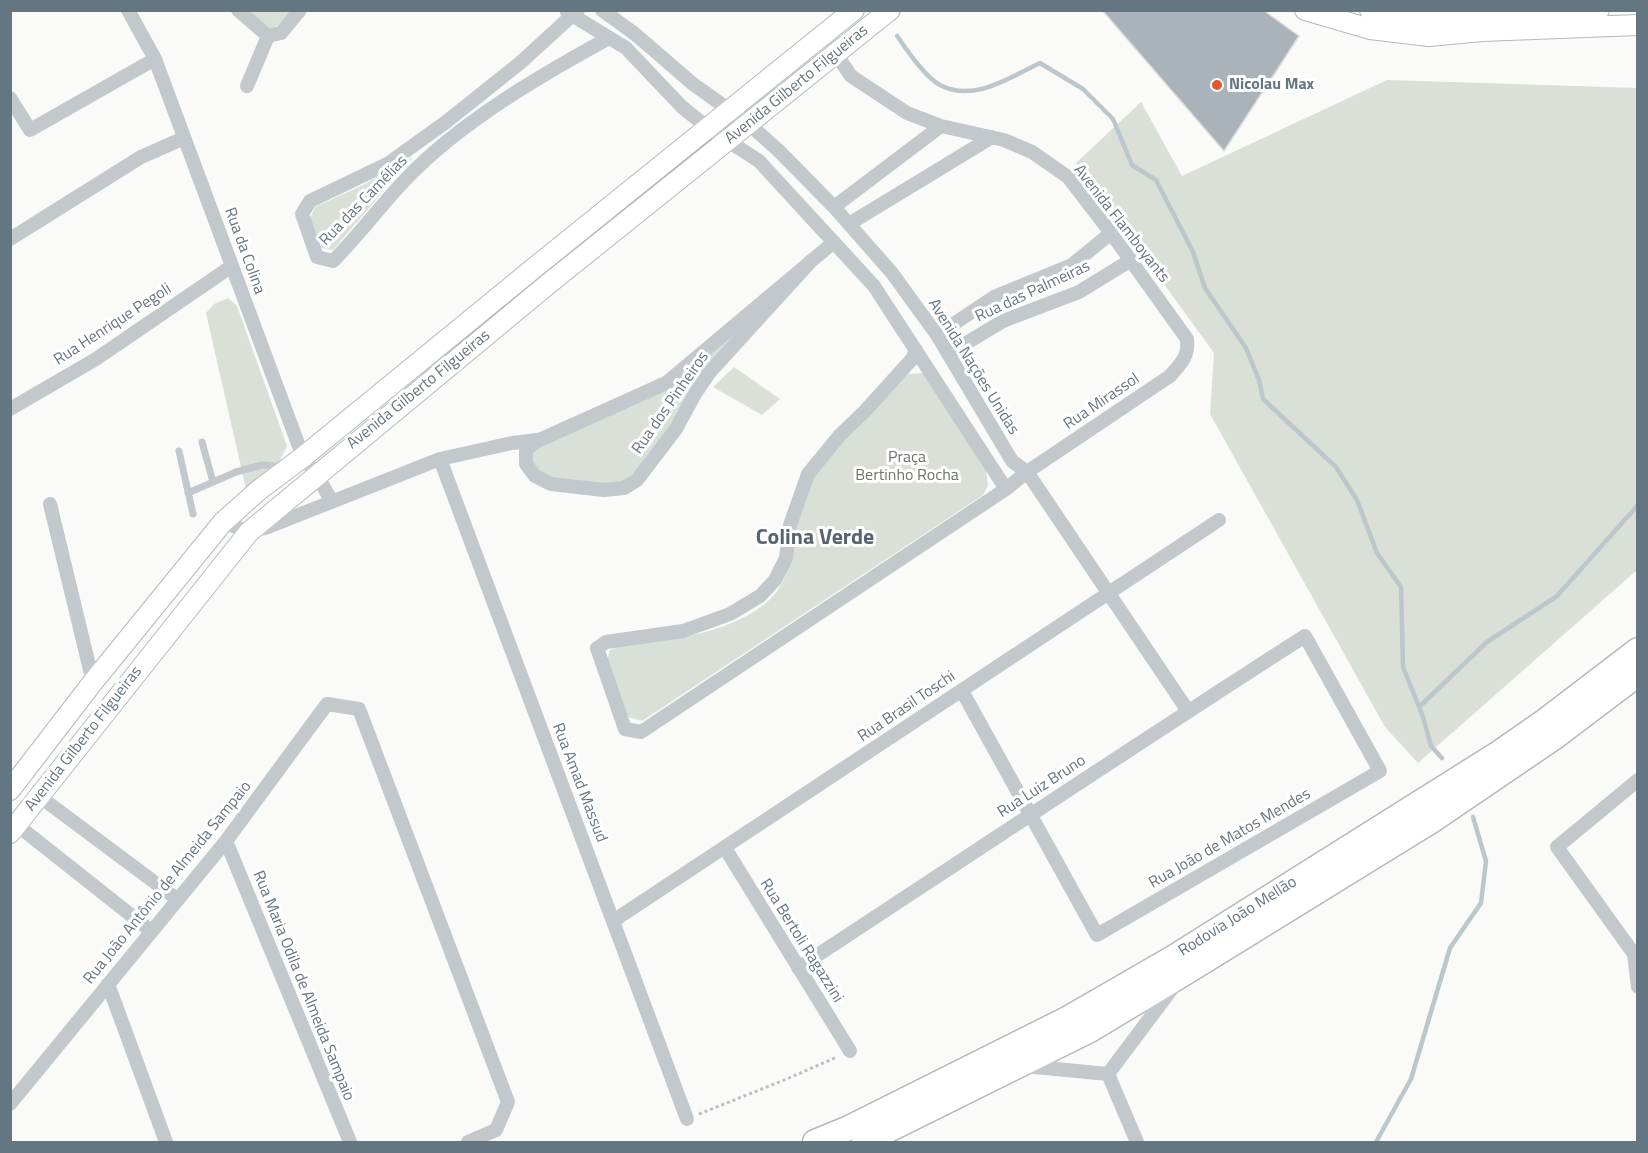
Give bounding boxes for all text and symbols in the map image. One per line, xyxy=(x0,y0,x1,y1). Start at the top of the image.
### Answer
street label: Avenida Gilberto Filgueiras xyxy=(722,21,872,149)
place label: Nicolau Max xyxy=(1229,75,1314,95)
marker: Nicolau Max xyxy=(1210,78,1224,92)
street label: Rua das Camélias xyxy=(316,152,412,250)
street label: Avenida Flamboyants xyxy=(1069,161,1173,287)
street label: Rua da Colina xyxy=(219,205,269,297)
street label: Rua das Palmeiras xyxy=(973,257,1093,327)
street label: Rua Henrique Pegoli xyxy=(51,280,175,370)
street label: Avenida Nações Unidas xyxy=(923,296,1023,438)
street label: Avenida Gilberto Filgueiras xyxy=(344,326,494,454)
street label: Rua dos Pinheiros xyxy=(629,348,713,458)
street label: Rua Mirassol xyxy=(1060,370,1144,434)
park label: Praça Bertinho Rocha xyxy=(855,448,959,486)
district label: Colina Verde xyxy=(756,526,874,552)
street label: Avenida Gilberto Filgueiras xyxy=(21,663,147,815)
street label: Rua Brasil Toschi xyxy=(855,667,959,747)
street label: Rua Amad Massud xyxy=(547,721,611,845)
street label: Rua Luiz Bruno xyxy=(994,751,1090,823)
street label: Rua João Antônio de Almeida Sampaio xyxy=(80,778,256,988)
street label: Rua João de Matos Mendes xyxy=(1146,785,1314,893)
street label: Rua Maria Odila de Almeida Sampaio xyxy=(248,868,358,1104)
street label: Rodovia João Mellão xyxy=(1175,873,1301,961)
street label: Rua Bertoli Ragazzini xyxy=(755,876,847,1006)

